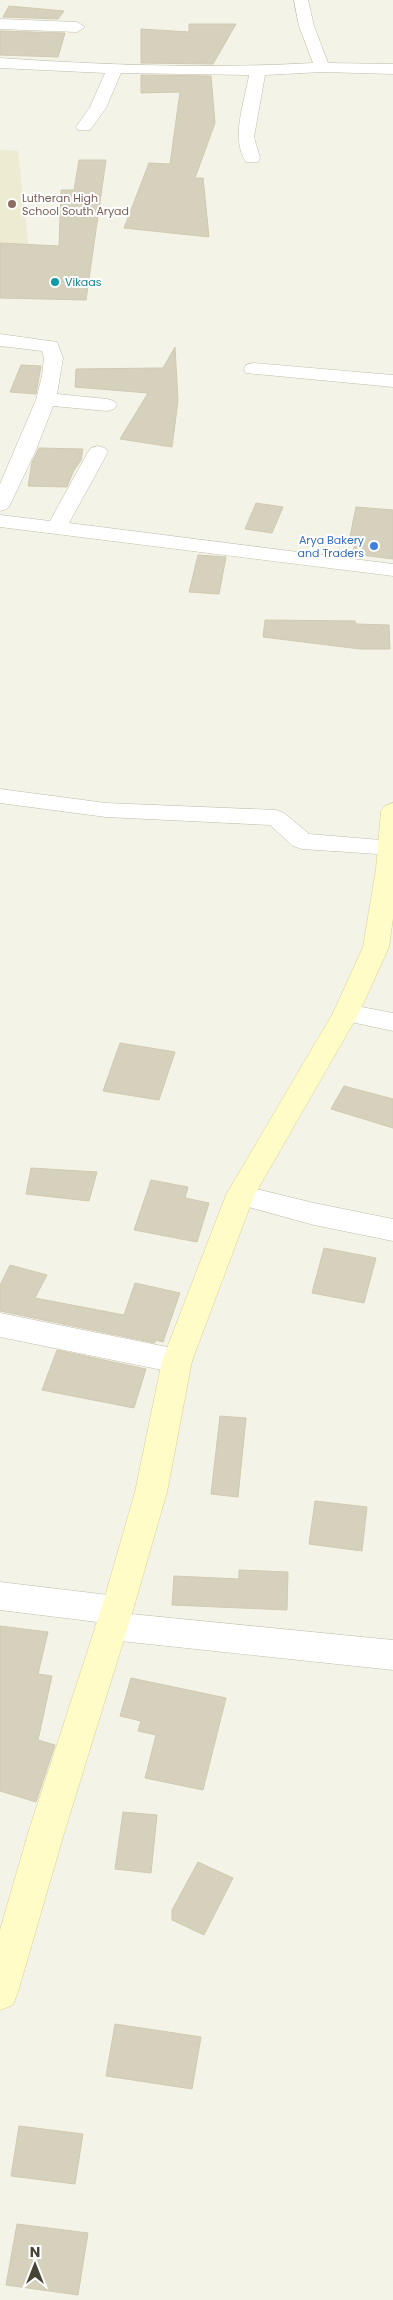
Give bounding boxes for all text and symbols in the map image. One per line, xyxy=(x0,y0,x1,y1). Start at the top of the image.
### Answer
place label: Lutheran High School South Aryad xyxy=(22,190,129,219)
marker: Lutheran High School South Aryad xyxy=(6,198,18,210)
place label: Vikaas xyxy=(65,274,102,290)
marker: Vikaas xyxy=(49,276,61,288)
place label: Arya Bakery and Traders xyxy=(298,532,365,561)
marker: Arya Bakery and Traders xyxy=(368,540,380,552)
north arrow xyxy=(10,2240,60,2290)
text: N xyxy=(30,2242,40,2262)

